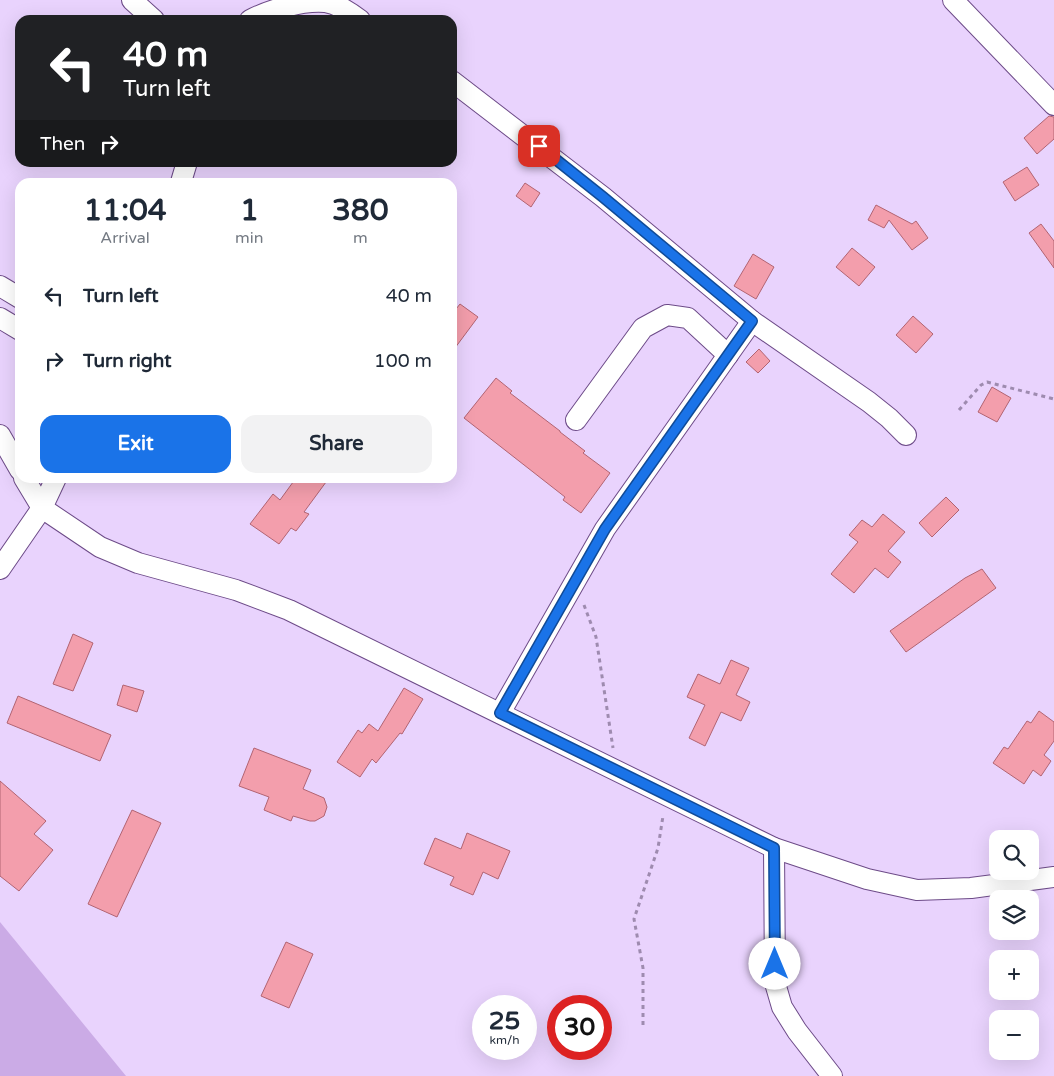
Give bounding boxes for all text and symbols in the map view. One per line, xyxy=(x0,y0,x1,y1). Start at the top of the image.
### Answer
text: 40 m xyxy=(123,34,208,76)
icon: left xyxy=(40,35,105,100)
text: Turn left xyxy=(123,76,211,102)
pin xyxy=(518,125,560,167)
icon: right xyxy=(95,130,123,158)
icon: arrive xyxy=(525,132,553,160)
text: Then xyxy=(40,133,85,155)
text: 11:04 xyxy=(83,192,167,229)
text: 1 xyxy=(240,192,259,229)
text: 380 xyxy=(332,192,389,229)
text: Arrival xyxy=(100,228,150,248)
text: min xyxy=(235,228,264,248)
text: m xyxy=(353,228,368,248)
icon: left xyxy=(40,282,68,310)
text: Turn left xyxy=(83,285,159,307)
text: 40 m xyxy=(386,285,432,307)
icon: right xyxy=(40,347,68,375)
text: Turn right xyxy=(83,350,171,372)
text: 100 m xyxy=(374,350,432,372)
button: Exit xyxy=(40,415,231,473)
button: Share xyxy=(241,415,432,473)
map controls xyxy=(989,830,1039,1060)
button: search xyxy=(989,830,1039,880)
button: layers xyxy=(989,890,1039,940)
position arrow xyxy=(748,937,800,989)
button: + xyxy=(989,950,1039,1000)
speed limit sign: 30 xyxy=(547,995,612,1060)
text: 25 xyxy=(489,1006,520,1036)
button: − xyxy=(989,1010,1039,1060)
text: km/h xyxy=(489,1033,520,1047)

